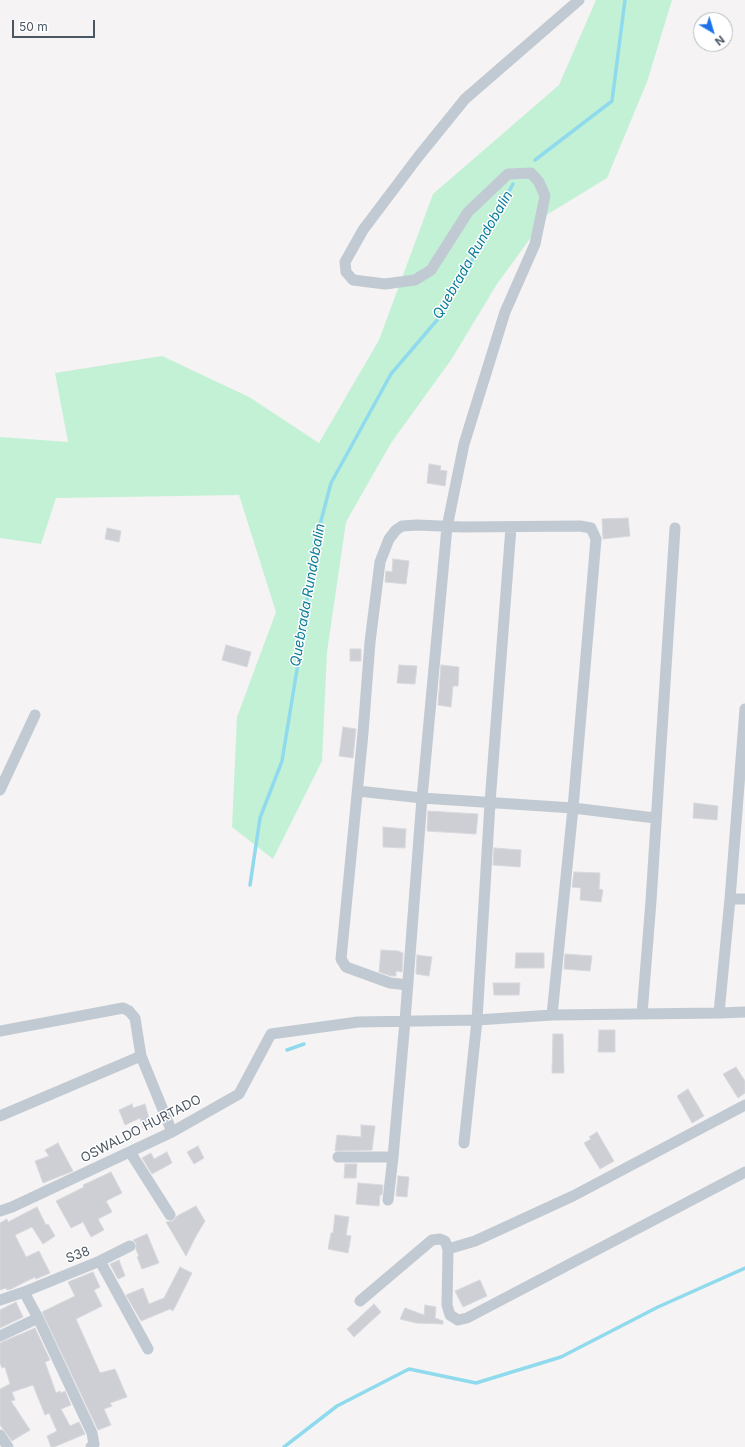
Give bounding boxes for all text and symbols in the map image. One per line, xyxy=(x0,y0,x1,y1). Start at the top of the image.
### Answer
scale bar xyxy=(14,12,97,38)
north arrow xyxy=(693,12,733,52)
text: 50 m xyxy=(19,19,48,34)
text: N xyxy=(712,33,727,49)
water label: Quebrada Rundobalin xyxy=(429,188,517,322)
water label: Quebrada Rundobalin xyxy=(287,522,329,668)
street label: OSWALDO HURTADO xyxy=(78,1092,204,1166)
street label: S38 xyxy=(64,1243,92,1267)

